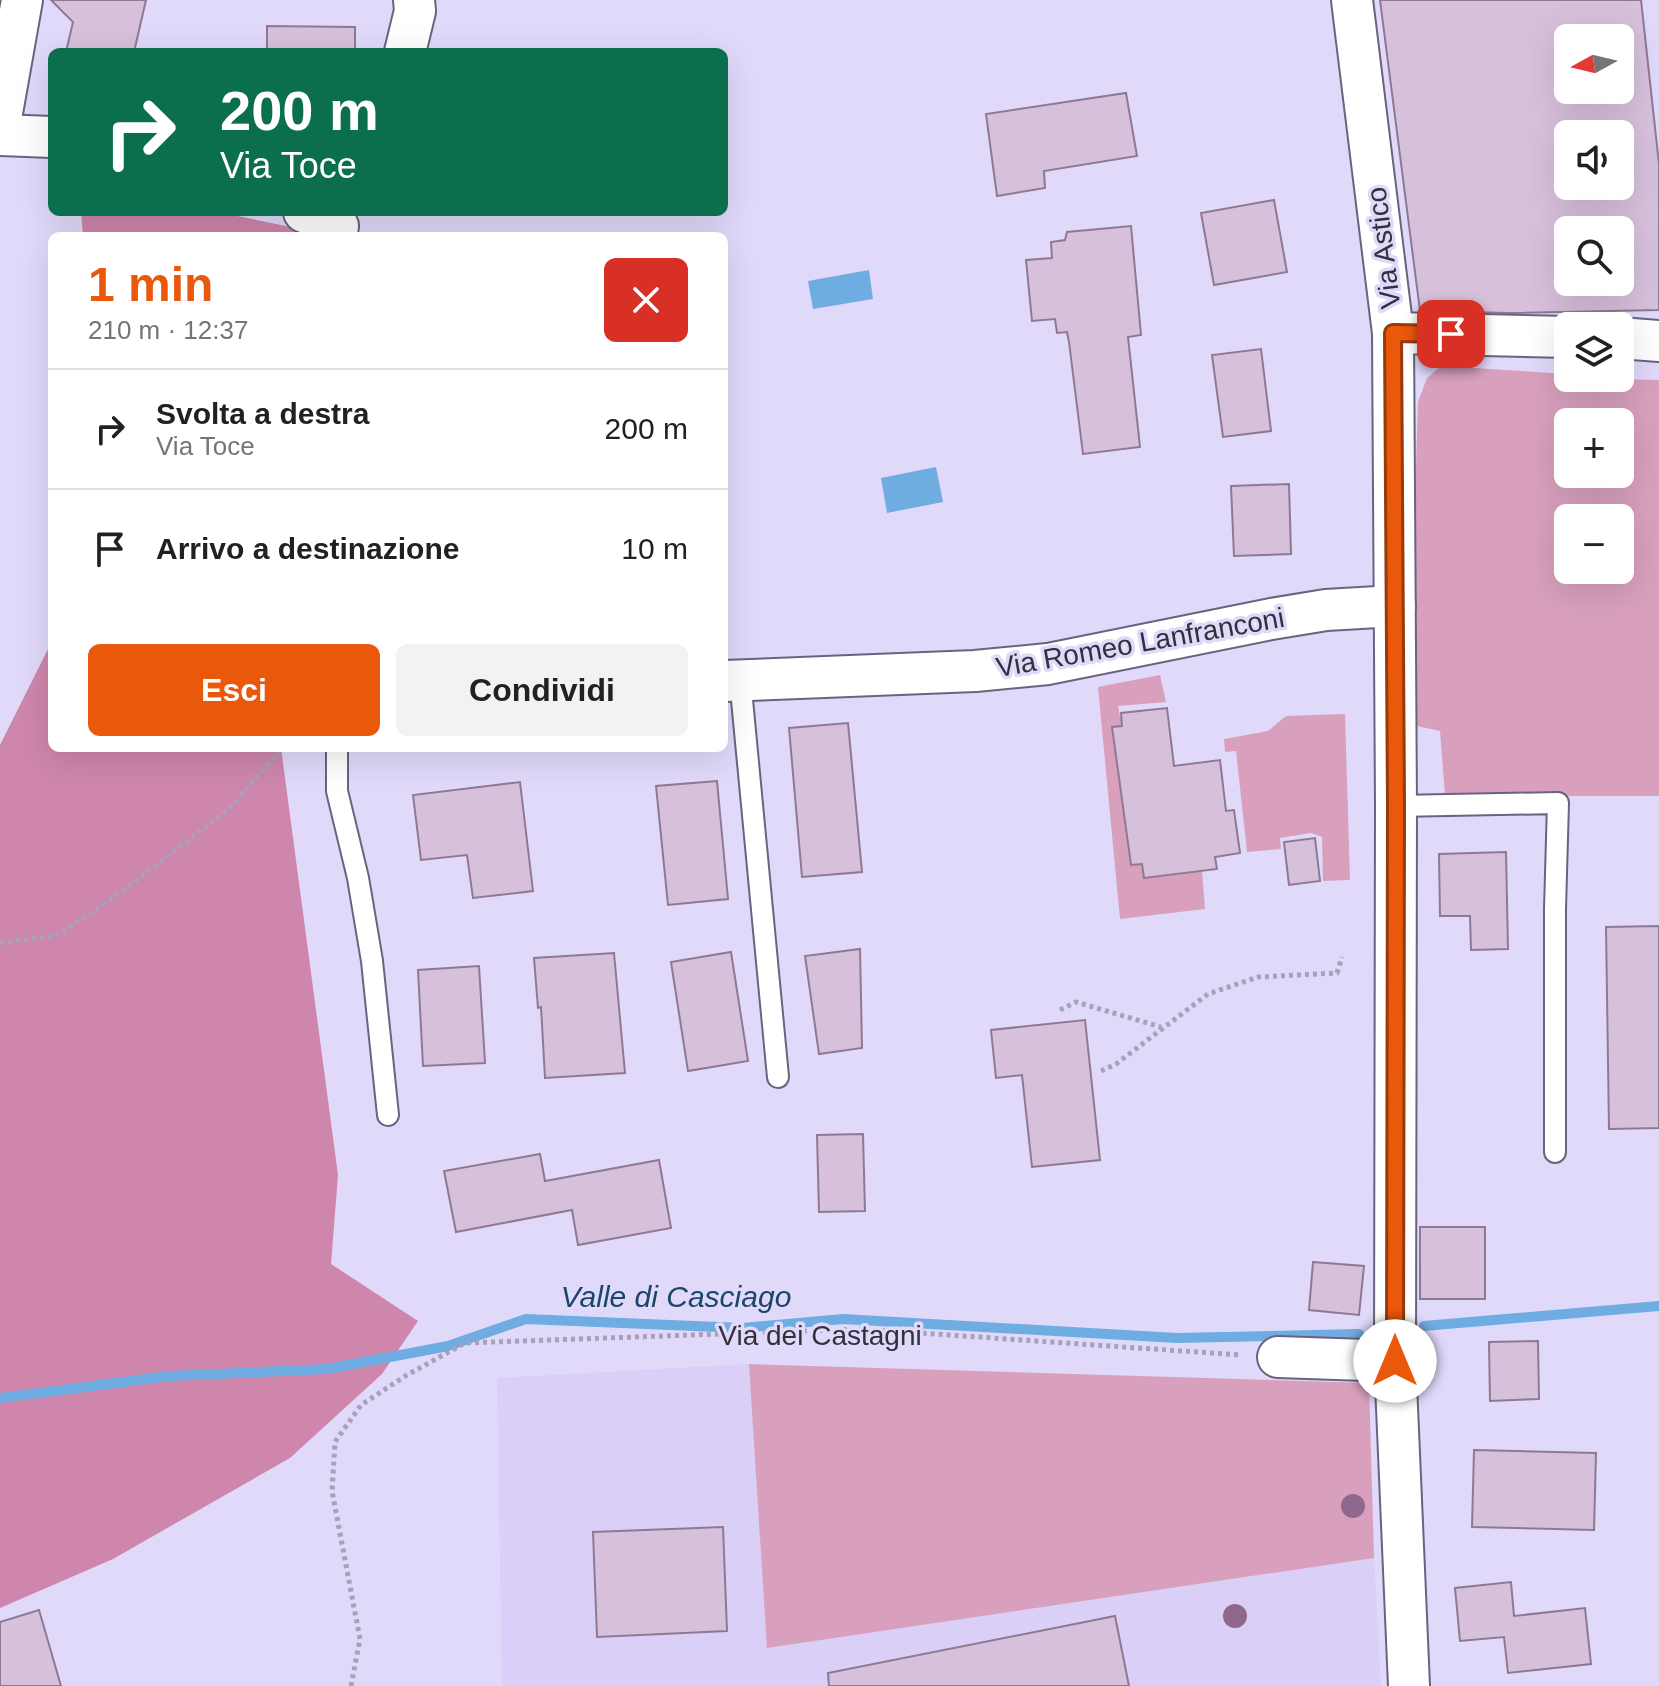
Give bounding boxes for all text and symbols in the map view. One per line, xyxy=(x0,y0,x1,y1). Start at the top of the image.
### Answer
north arrow xyxy=(1554,24,1634,104)
map controls xyxy=(1554,24,1634,584)
text: 200 m xyxy=(220,79,379,142)
icon: right xyxy=(88,80,192,184)
button: sound xyxy=(1554,120,1634,200)
text: Via Toce xyxy=(220,145,357,186)
street label: Via Astico xyxy=(1361,185,1406,311)
button: search xyxy=(1554,216,1634,296)
text: 1 min xyxy=(88,258,213,311)
button: close xyxy=(604,258,688,342)
pin xyxy=(1417,300,1485,368)
icon: arrive xyxy=(1429,312,1473,356)
button: layers xyxy=(1554,312,1634,392)
text: 210 m · 12:37 xyxy=(88,315,248,345)
text: Svolta a destra xyxy=(156,397,369,430)
icon: right xyxy=(88,407,132,451)
button: + xyxy=(1554,408,1634,488)
text: 200 m xyxy=(605,412,688,445)
text: Via Toce xyxy=(156,431,255,461)
button: − xyxy=(1554,504,1634,584)
icon: arrive xyxy=(88,527,132,571)
text: Arrivo a destinazione xyxy=(156,532,459,565)
text: 10 m xyxy=(621,532,688,565)
street label: Via Romeo Lanfranconi xyxy=(994,602,1287,683)
button: Esci xyxy=(88,644,380,736)
button: Condividi xyxy=(396,644,688,736)
water label: Valle di Casciago xyxy=(561,1280,791,1313)
position arrow xyxy=(1353,1319,1437,1403)
street label: Via dei Castagni xyxy=(718,1320,922,1351)

